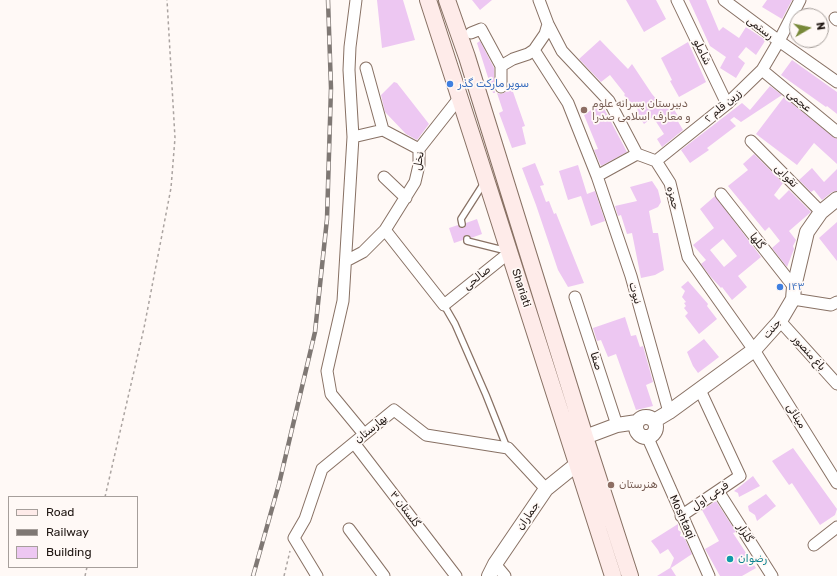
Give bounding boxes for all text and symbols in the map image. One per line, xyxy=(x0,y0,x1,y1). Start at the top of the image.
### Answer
north arrow xyxy=(789,8,829,48)
street label: رستمی xyxy=(744,14,776,42)
text: N xyxy=(813,21,827,31)
street label: شاملو xyxy=(690,37,714,67)
place label: سوپر مارکت گذر xyxy=(458,77,529,91)
marker: سوپر مارکت گذر xyxy=(445,79,455,89)
street label: زرین قلم ۲ xyxy=(702,86,744,126)
street label: عجمی xyxy=(784,87,814,115)
place label: دبیرستان پسرانه علوم و معارف اسلامی صدرا xyxy=(592,97,691,123)
marker: دبیرستان پسرانه علوم و معارف اسلامی صدرا xyxy=(579,105,589,115)
street label: نخل xyxy=(411,150,427,172)
street label: تقوایی xyxy=(771,161,801,191)
street label: حمزه xyxy=(664,185,682,211)
street label: گلها xyxy=(747,230,767,252)
street label: صالحی xyxy=(461,263,493,293)
street label: Shariati xyxy=(509,267,533,309)
place label: ۱۴۳ xyxy=(788,280,805,294)
street label: نبوت xyxy=(626,281,644,305)
marker: ۱۴۳ xyxy=(775,282,785,292)
street label: جنت xyxy=(760,316,784,342)
street label: باغ منصور xyxy=(790,332,828,374)
street label: صفا xyxy=(587,350,605,372)
street label: مینائی xyxy=(783,401,809,431)
street label: بهارستان xyxy=(352,412,390,446)
place label: هنرستان xyxy=(619,478,658,492)
street label: فرعی اول xyxy=(689,479,731,513)
marker: هنرستان xyxy=(606,480,616,490)
street label: گلستان ۳ xyxy=(387,488,423,530)
street label: Moshtaqi xyxy=(666,493,698,541)
legend xyxy=(8,496,138,568)
street label: جماران xyxy=(514,499,542,533)
text: Road xyxy=(46,505,74,519)
street label: گلزار xyxy=(734,521,756,545)
text: Railway xyxy=(46,525,89,539)
text: Building xyxy=(46,545,92,559)
place label: رضوان xyxy=(738,552,767,566)
marker: رضوان xyxy=(725,554,735,564)

